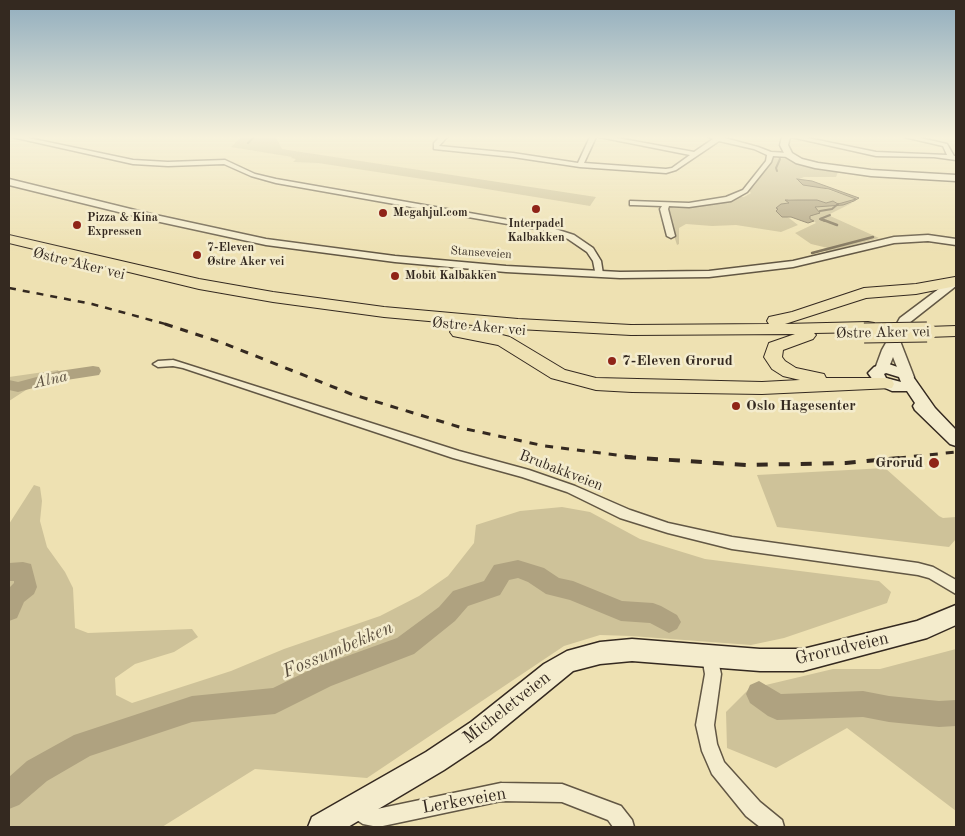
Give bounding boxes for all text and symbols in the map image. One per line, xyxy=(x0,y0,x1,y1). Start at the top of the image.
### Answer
marker: Interpadel Kalbakken xyxy=(530,203,542,215)
place label: Megahjul.com xyxy=(393,206,468,220)
marker: Megahjul.com xyxy=(377,207,389,219)
place label: Pizza & Kina Expressen xyxy=(87,211,158,239)
place label: Interpadel Kalbakken xyxy=(507,217,565,245)
marker: Pizza & Kina Expressen xyxy=(71,219,83,231)
place label: 7-Eleven Østre Aker vei xyxy=(207,241,284,269)
street label: Østre Aker vei xyxy=(31,244,127,284)
street label: Stanseveien xyxy=(450,244,512,262)
marker: 7-Eleven Østre Aker vei xyxy=(191,249,203,261)
place label: Mobit Kalbakken xyxy=(405,269,497,283)
marker: Mobit Kalbakken xyxy=(389,270,401,282)
street label: Østre Aker vei xyxy=(431,314,527,340)
street label: Østre Aker vei xyxy=(836,323,930,343)
place label: 7-Eleven Grorud xyxy=(622,352,733,370)
marker: 7-Eleven Grorud xyxy=(606,355,618,367)
water label: Alna xyxy=(32,367,70,393)
place label: Oslo Hagesenter xyxy=(746,397,856,415)
marker: Oslo Hagesenter xyxy=(730,400,742,412)
street label: Brubakkveien xyxy=(517,447,605,495)
place label: Grorud xyxy=(875,454,923,472)
marker: Grorud xyxy=(927,456,941,470)
water label: Fossumbekken xyxy=(279,616,397,684)
street label: Grorudveien xyxy=(793,628,891,670)
street label: Micheletveien xyxy=(459,667,555,749)
street label: Lerkeveien xyxy=(420,783,508,819)

